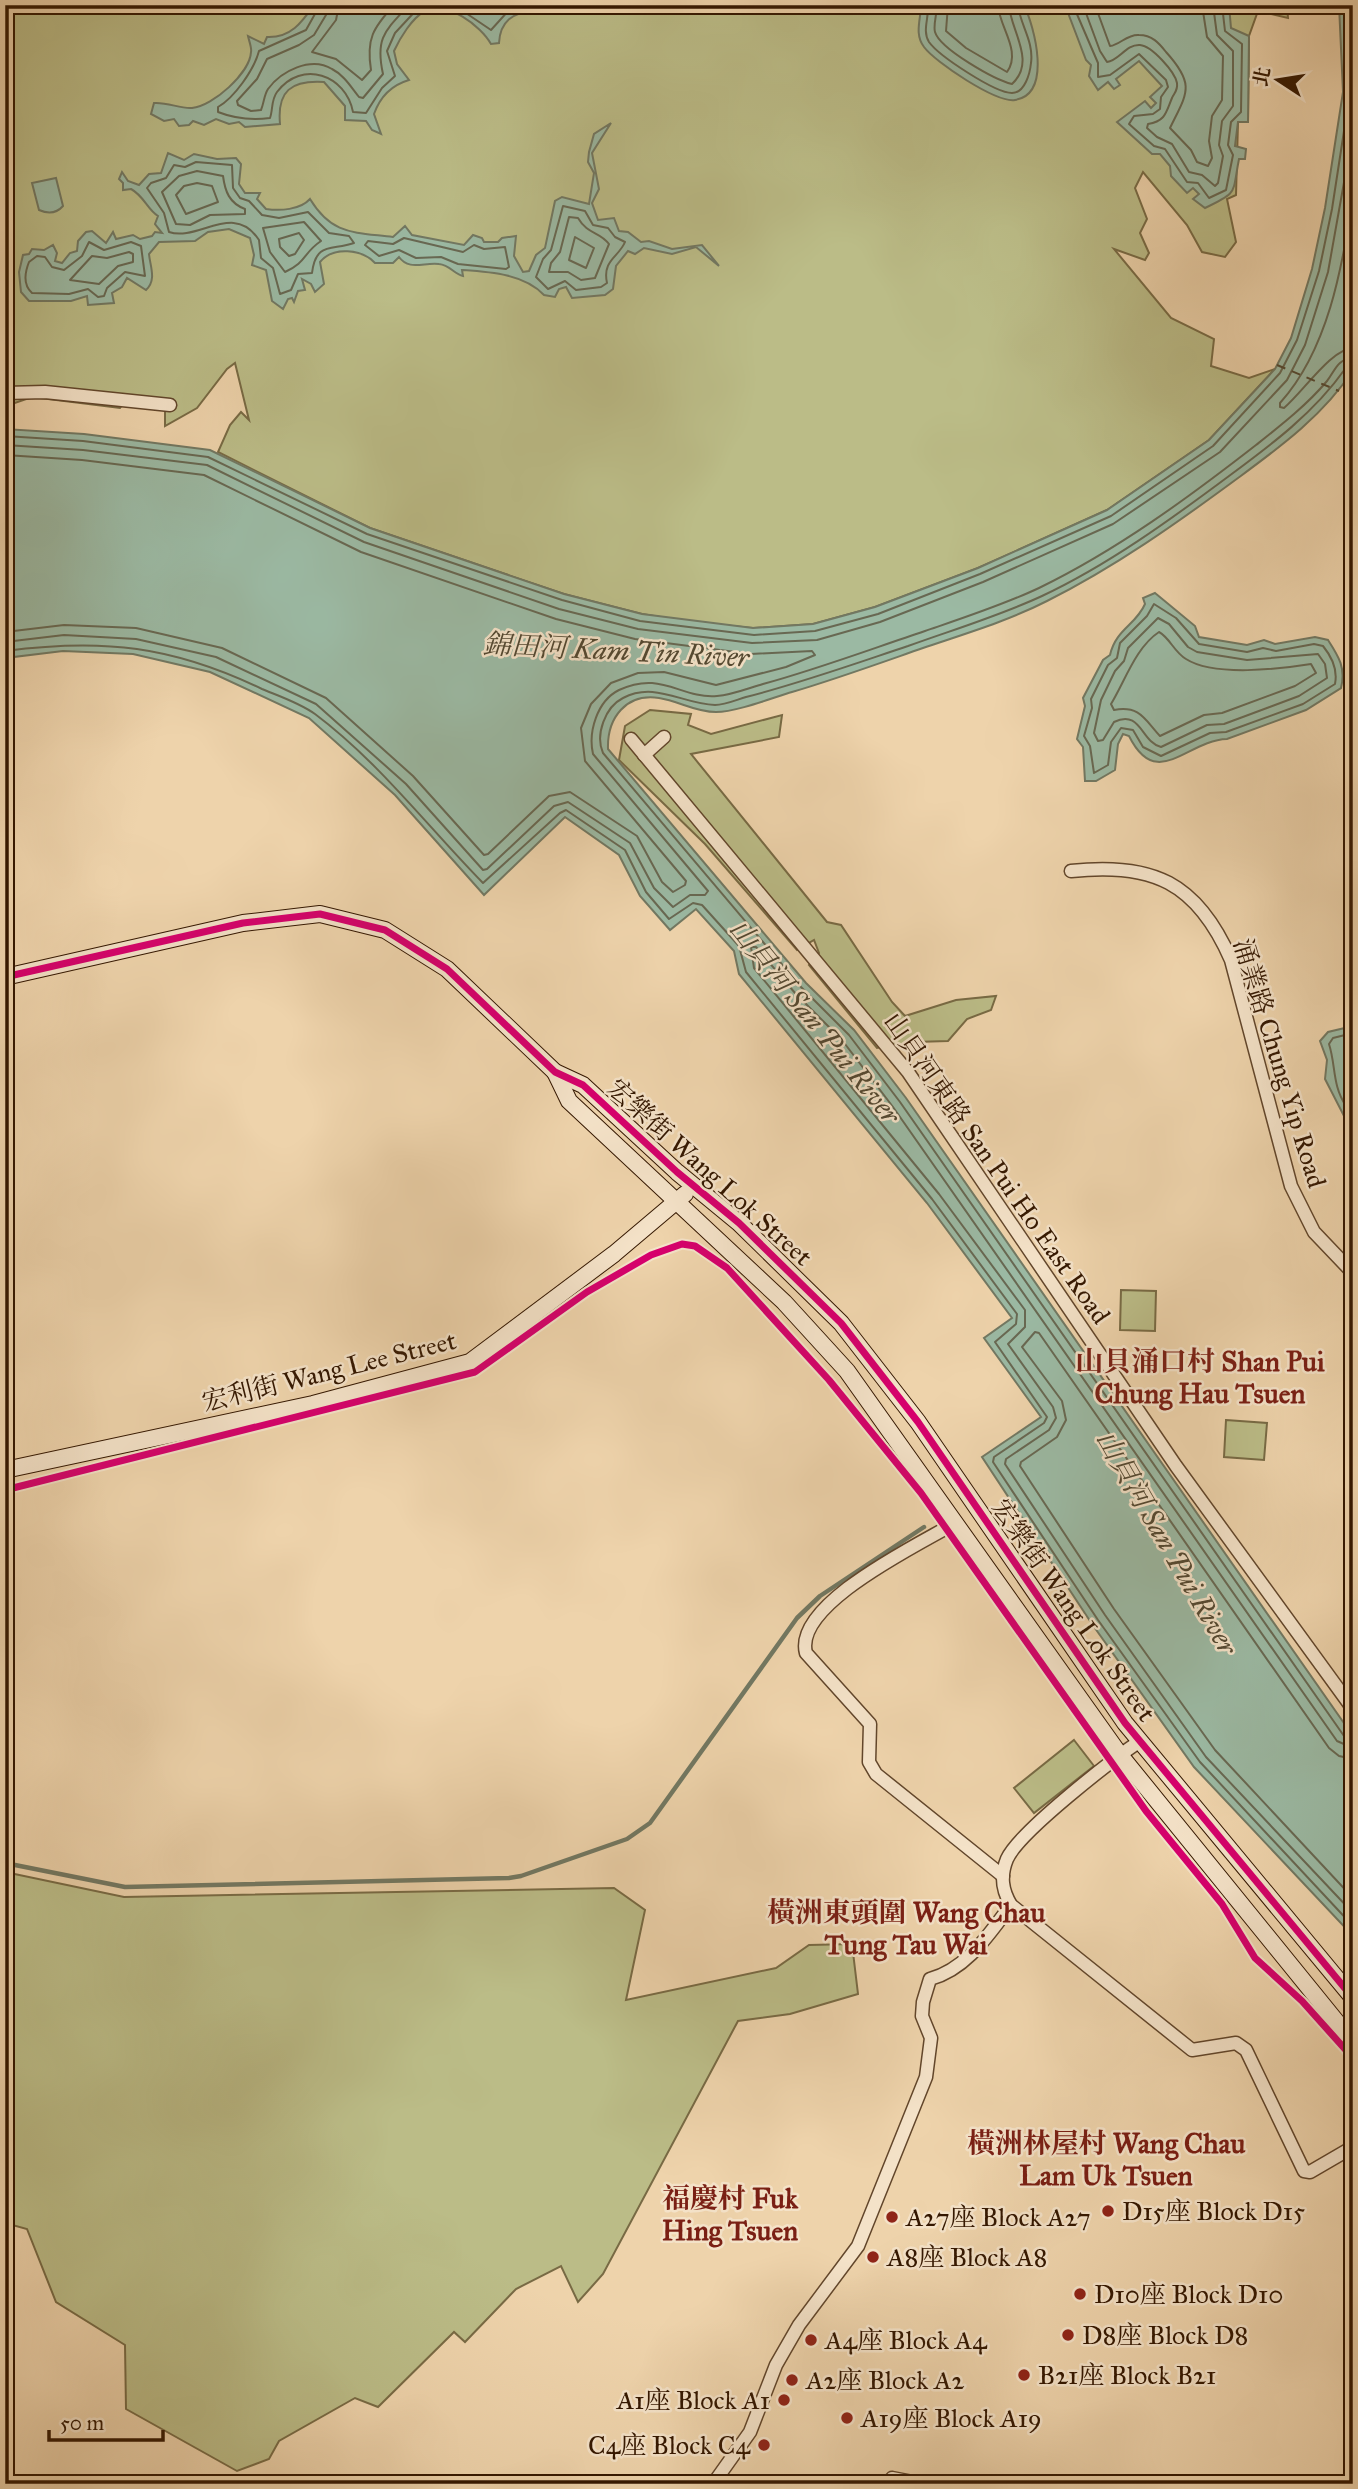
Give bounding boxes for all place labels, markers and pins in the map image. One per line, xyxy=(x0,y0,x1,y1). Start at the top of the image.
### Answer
place label: D15座 Block D15 xyxy=(1122,2195,1305,2227)
place label: A27座 Block A27 xyxy=(905,2201,1091,2233)
marker: D15座 Block D15 xyxy=(1100,2203,1116,2219)
marker: A27座 Block A27 xyxy=(884,2209,900,2225)
place label: A8座 Block A8 xyxy=(886,2241,1047,2273)
marker: A8座 Block A8 xyxy=(865,2249,881,2265)
place label: D10座 Block D10 xyxy=(1094,2278,1283,2310)
marker: D10座 Block D10 xyxy=(1072,2286,1088,2302)
place label: D8座 Block D8 xyxy=(1082,2319,1248,2351)
place label: A4座 Block A4 xyxy=(824,2324,987,2356)
marker: D8座 Block D8 xyxy=(1060,2327,1076,2343)
marker: A4座 Block A4 xyxy=(803,2332,819,2348)
place label: B21座 Block B21 xyxy=(1038,2359,1216,2391)
place label: A2座 Block A2 xyxy=(805,2364,964,2396)
marker: B21座 Block B21 xyxy=(1016,2367,1032,2383)
marker: A2座 Block A2 xyxy=(784,2372,800,2388)
place label: A1座 Block A1 xyxy=(616,2384,770,2416)
marker: A1座 Block A1 xyxy=(776,2392,792,2408)
place label: A19座 Block A19 xyxy=(860,2402,1042,2434)
marker: A19座 Block A19 xyxy=(839,2410,855,2426)
place label: C4座 Block C4 xyxy=(588,2429,751,2461)
marker: C4座 Block C4 xyxy=(756,2437,772,2453)

